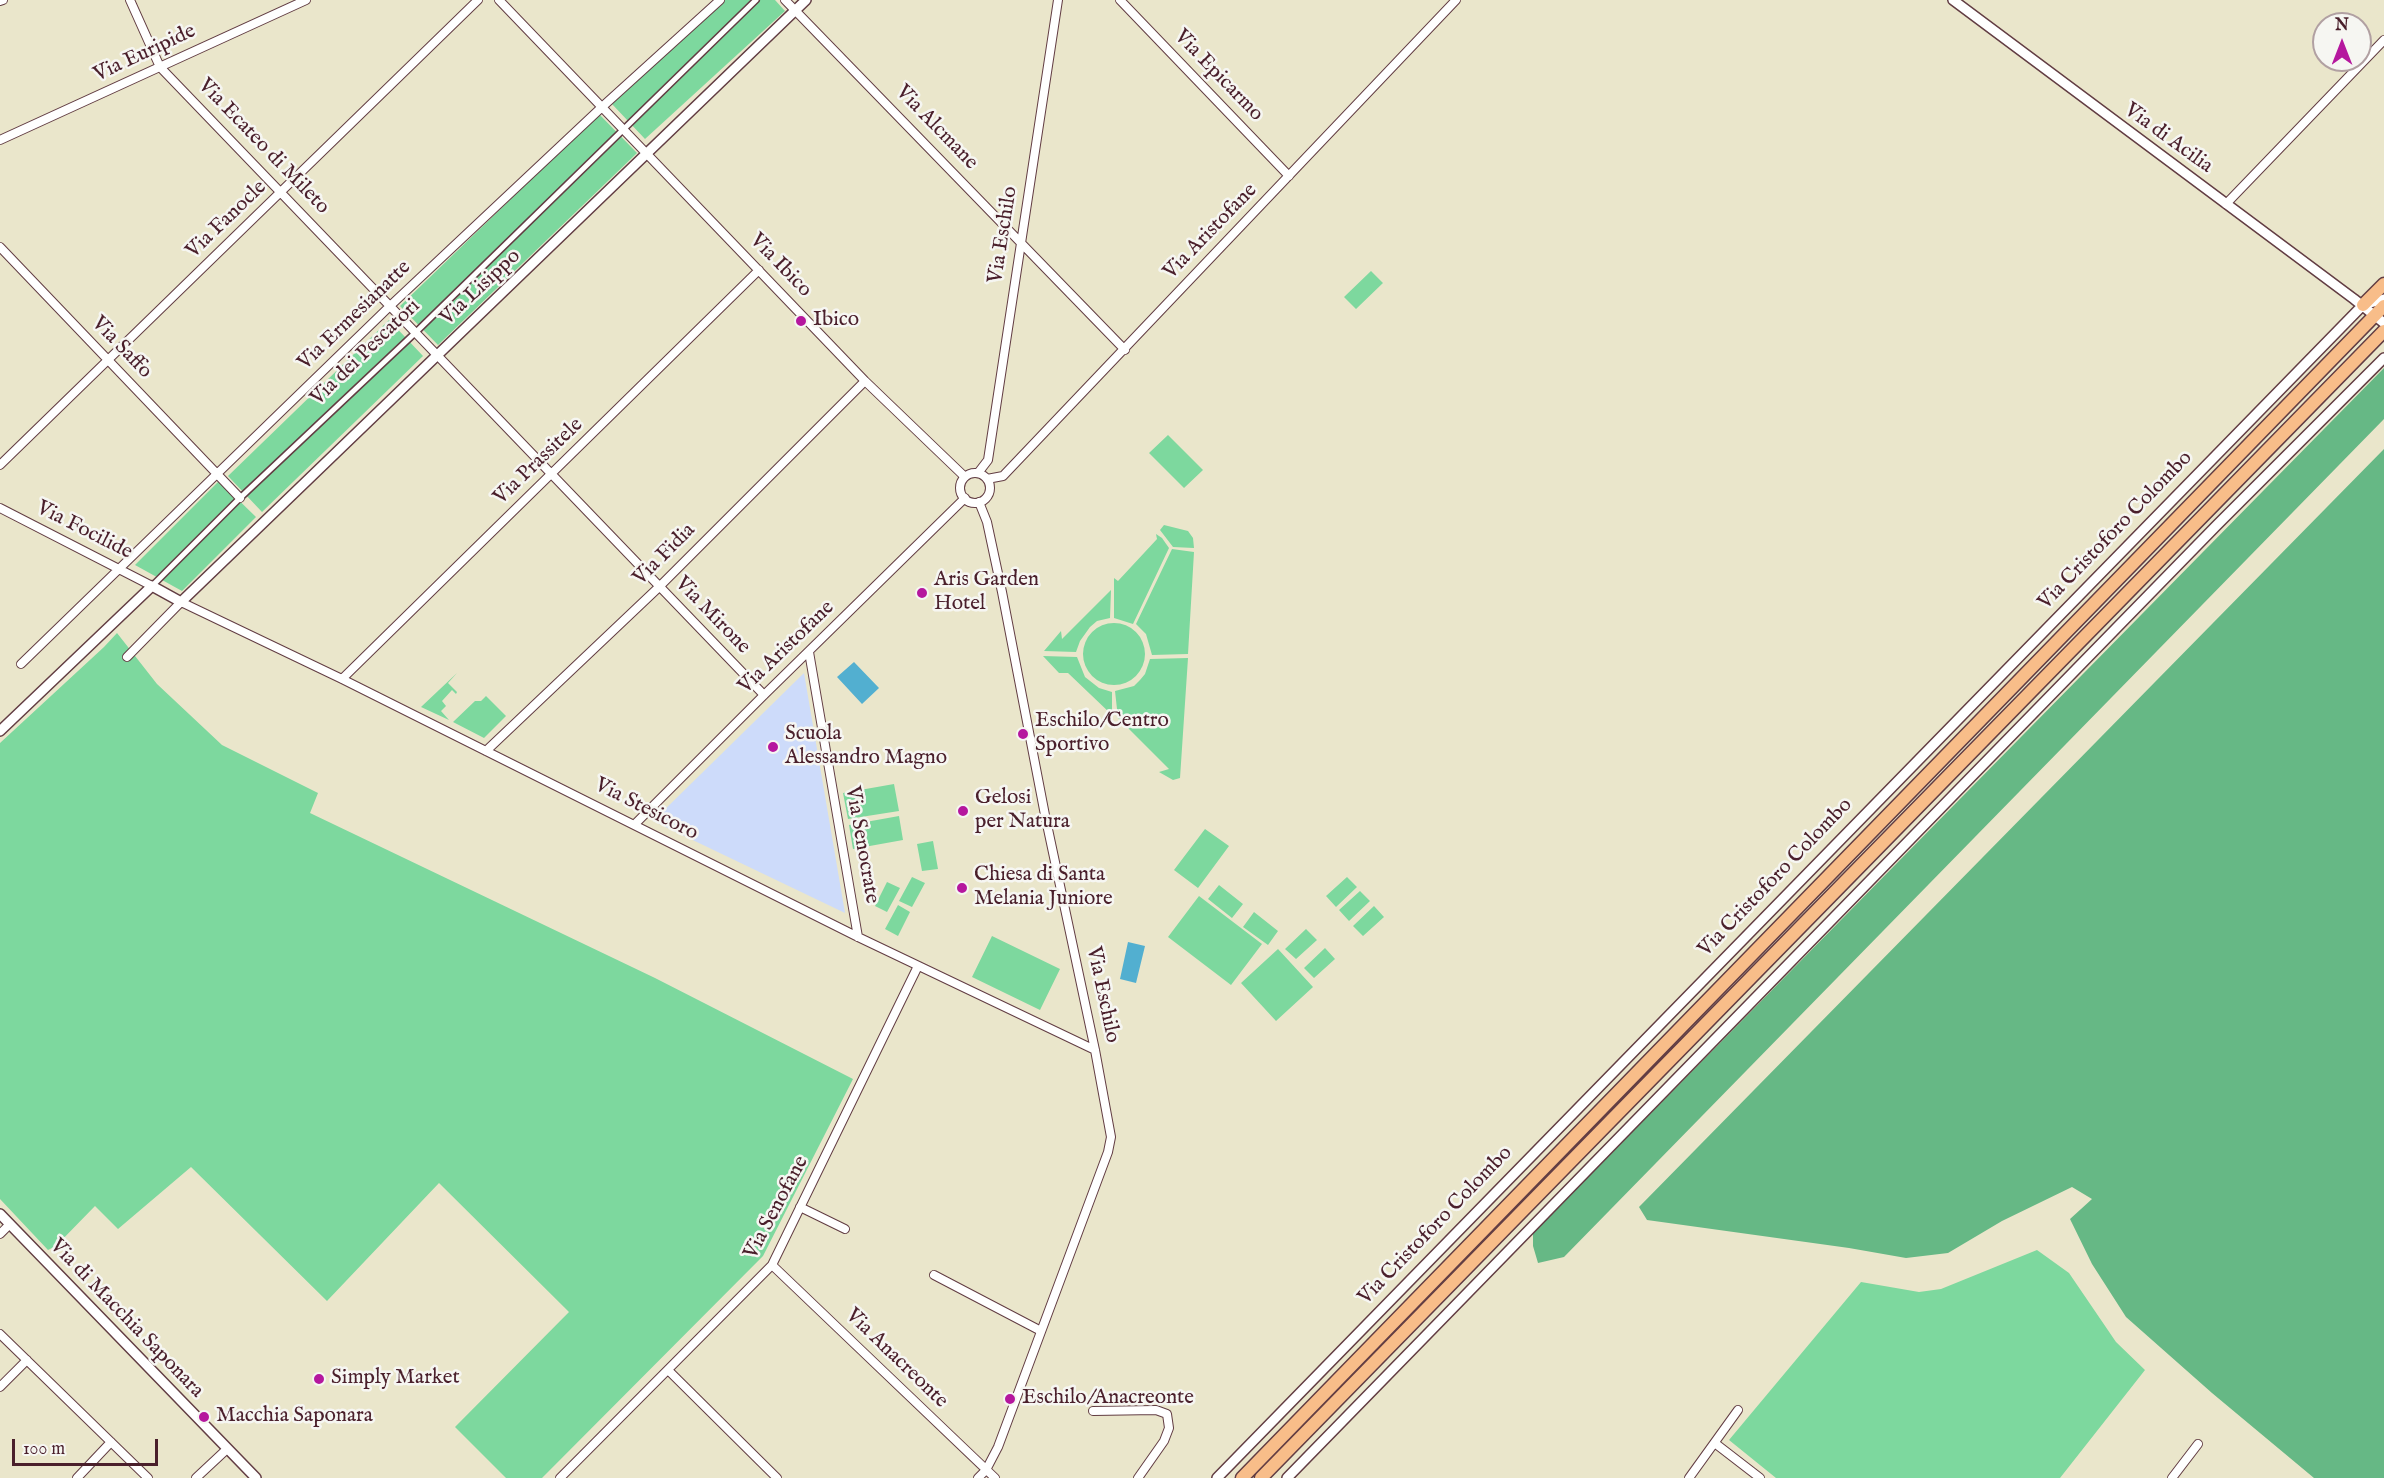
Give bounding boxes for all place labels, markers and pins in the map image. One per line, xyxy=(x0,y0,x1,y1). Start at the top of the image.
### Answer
place label: Ibico xyxy=(813,308,859,334)
marker: Ibico xyxy=(794,314,808,328)
place label: Aris Garden Hotel xyxy=(934,568,1039,618)
marker: Aris Garden Hotel xyxy=(915,586,929,600)
place label: Eschilo/Centro Sportivo xyxy=(1035,709,1169,759)
place label: Scuola Alessandro Magno xyxy=(785,722,947,772)
marker: Eschilo/Centro Sportivo xyxy=(1016,727,1030,741)
marker: Scuola Alessandro Magno xyxy=(766,740,780,754)
place label: Gelosi per Natura xyxy=(975,786,1070,836)
marker: Gelosi per Natura xyxy=(956,804,970,818)
place label: Chiesa di Santa Melania Juniore xyxy=(974,863,1113,913)
marker: Chiesa di Santa Melania Juniore xyxy=(955,881,969,895)
place label: Simply Market xyxy=(331,1366,460,1392)
marker: Simply Market xyxy=(312,1372,326,1386)
place label: Eschilo/Anacreonte xyxy=(1022,1386,1194,1412)
marker: Eschilo/Anacreonte xyxy=(1003,1392,1017,1406)
place label: Macchia Saponara xyxy=(216,1404,373,1430)
marker: Macchia Saponara xyxy=(197,1410,211,1424)

